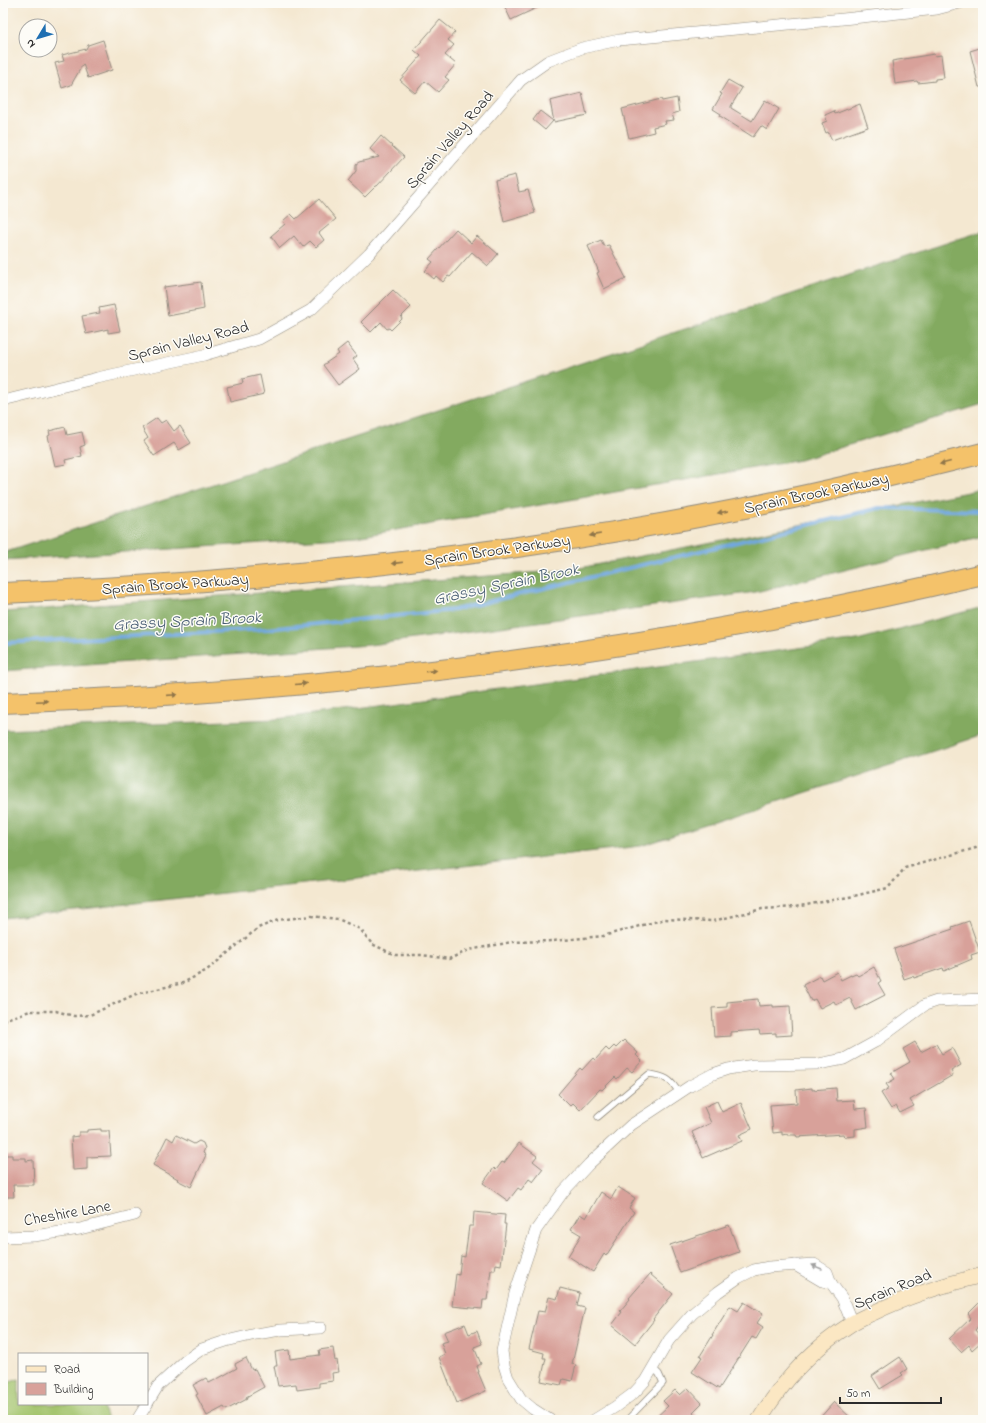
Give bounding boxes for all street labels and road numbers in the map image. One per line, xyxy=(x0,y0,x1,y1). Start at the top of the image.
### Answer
street label: Sprain Valley Road xyxy=(401,86,500,195)
street label: Sprain Valley Road xyxy=(126,315,251,369)
street label: Sprain Brook Parkway xyxy=(742,467,891,521)
street label: Sprain Brook Parkway xyxy=(423,529,572,573)
street label: Sprain Brook Parkway xyxy=(101,568,249,602)
street label: Cheshire Lane xyxy=(22,1194,114,1233)
street label: Sprain Road xyxy=(850,1263,935,1316)

